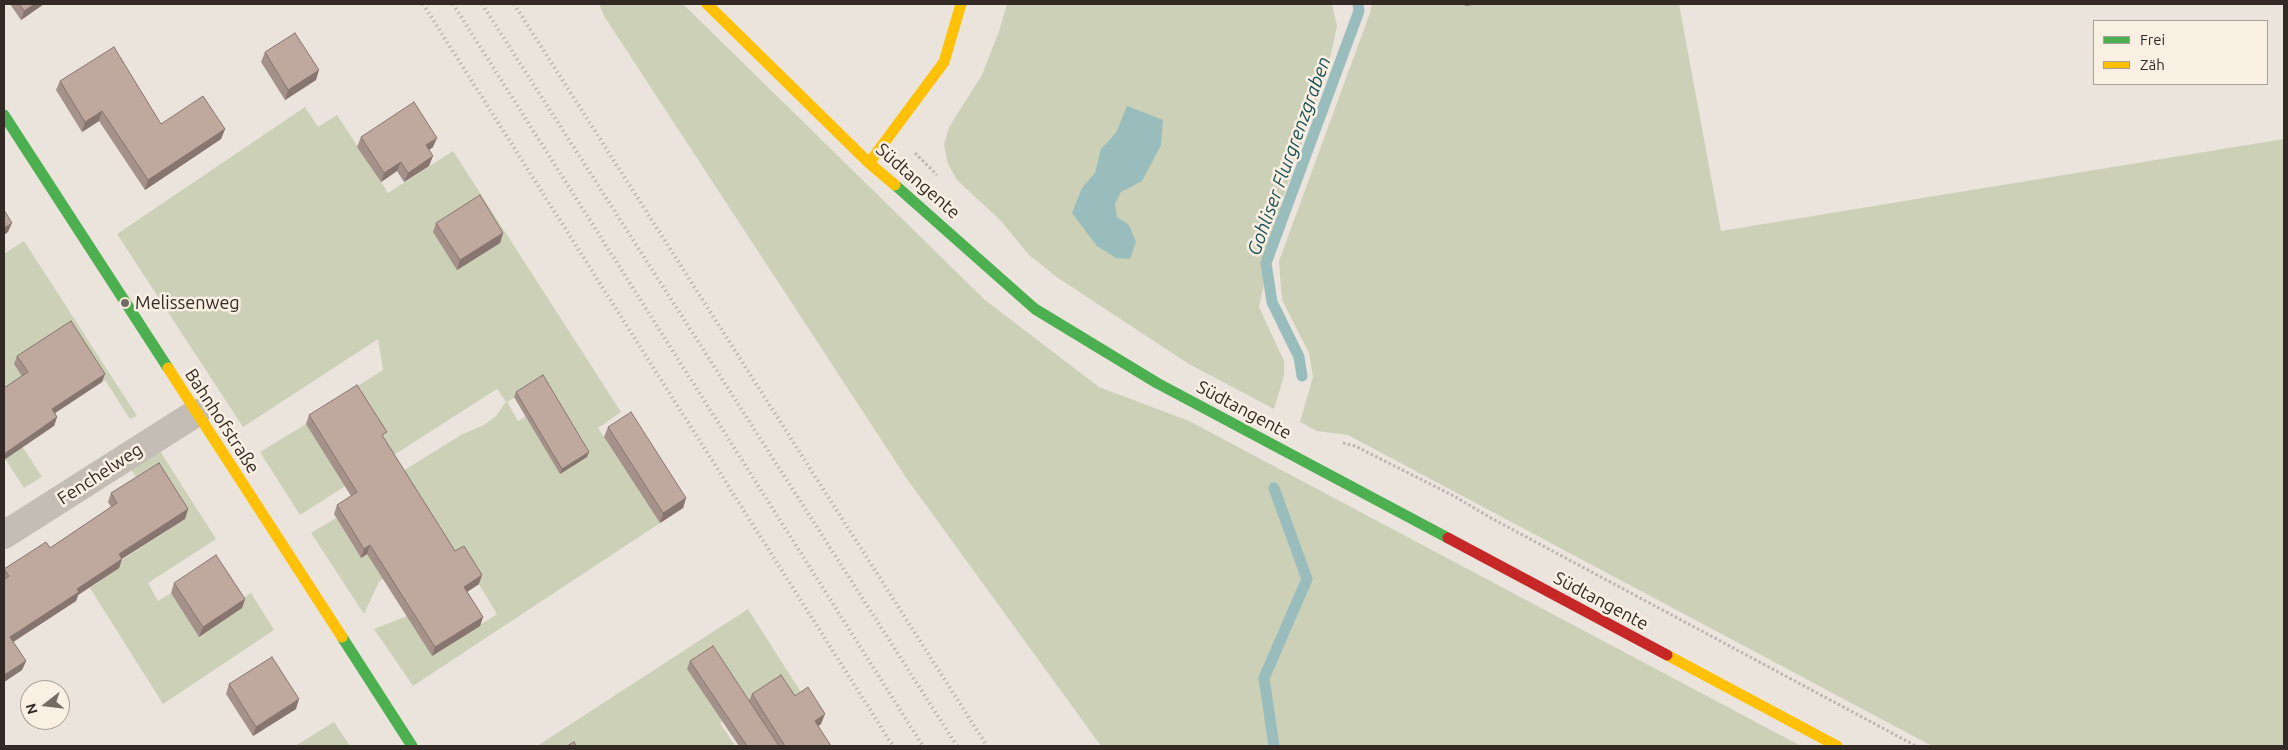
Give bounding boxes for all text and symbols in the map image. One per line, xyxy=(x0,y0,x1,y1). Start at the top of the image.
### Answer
legend xyxy=(2093,20,2268,85)
text: Frei xyxy=(2140,31,2165,48)
water label: Gohliser Flurgrenzgraben xyxy=(1242,54,1336,258)
text: Zäh xyxy=(2140,56,2165,73)
street label: Südtangente xyxy=(872,139,964,223)
place label: Melissenweg xyxy=(135,292,240,314)
marker: Melissenweg xyxy=(119,297,131,309)
street label: Bahnhofstraße xyxy=(180,365,264,477)
street label: Südtangente xyxy=(1193,376,1295,444)
street label: Fenchelweg xyxy=(53,438,147,510)
street label: Südtangente xyxy=(1550,567,1652,635)
north arrow xyxy=(20,680,70,730)
text: N xyxy=(22,702,41,716)

